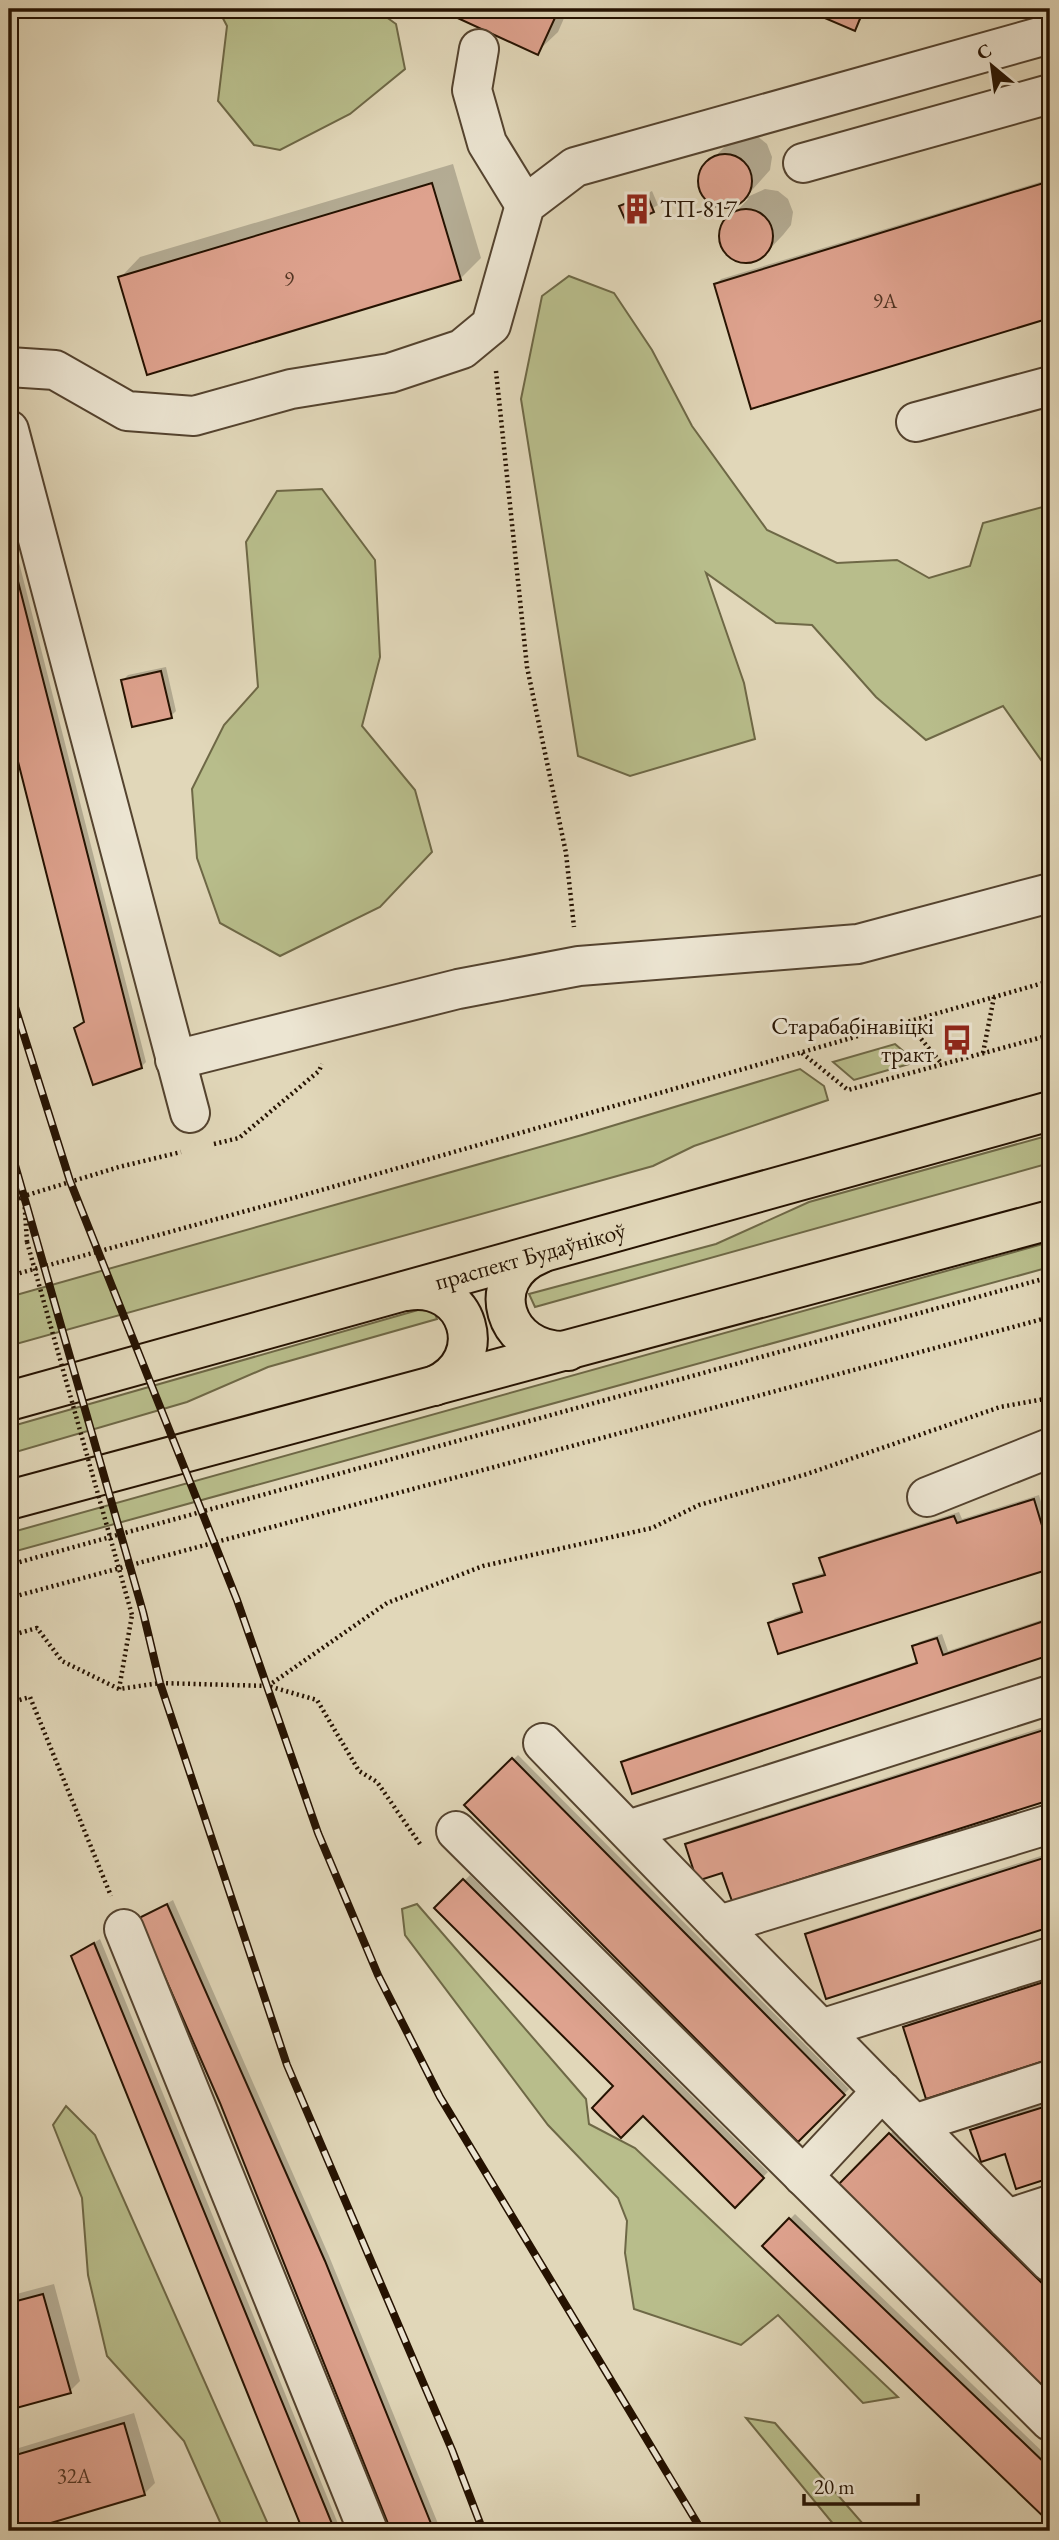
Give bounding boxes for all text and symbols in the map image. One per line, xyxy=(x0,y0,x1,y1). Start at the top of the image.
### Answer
north arrow xyxy=(958,32,1028,102)
text: С xyxy=(972,37,996,66)
building icon: ТП-817 xyxy=(620,192,654,226)
place label: ТП-817 xyxy=(660,193,738,224)
house number: 9 xyxy=(284,265,294,292)
house number: 9А xyxy=(873,287,898,314)
place label: Старабабінавіцкі тракт xyxy=(771,1010,934,1069)
bus stop icon: Старабабінавіцкі тракт xyxy=(940,1023,974,1057)
street label: праспект Будаўнікоў xyxy=(431,1214,629,1297)
house number: 32А xyxy=(57,2462,92,2489)
scale bar xyxy=(804,2463,917,2507)
text: 20 m xyxy=(814,2473,855,2500)

